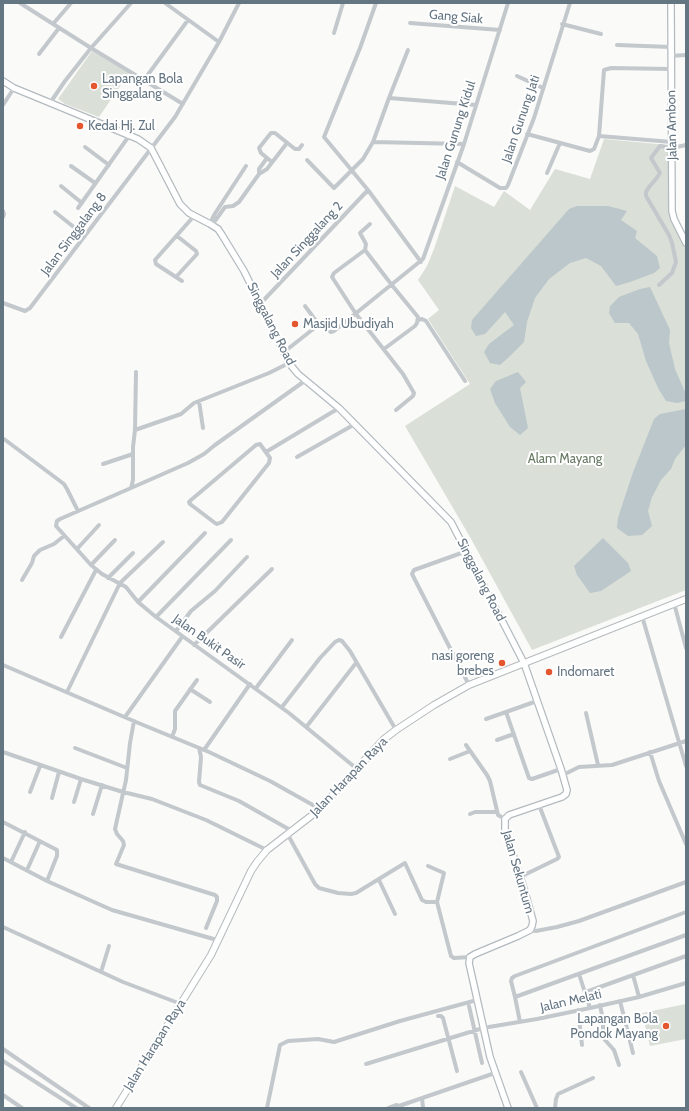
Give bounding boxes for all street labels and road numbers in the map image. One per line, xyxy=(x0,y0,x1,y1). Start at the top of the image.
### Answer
street label: Gang Siak xyxy=(428,7,484,27)
street label: Jalan Gunung Jati xyxy=(499,73,543,165)
street label: Jalan Gunung Kidul xyxy=(433,79,479,181)
street label: Jalan Ambon xyxy=(664,90,680,160)
street label: Jalan Singgalang 8 xyxy=(38,190,110,278)
street label: Jalan Singgalang 2 xyxy=(268,199,346,281)
street label: Singgalang Road xyxy=(243,280,299,368)
street label: Singgalang Road xyxy=(453,536,509,624)
street label: Jalan Bukit Pasir xyxy=(170,611,248,673)
street label: Jalan Harapan Raya xyxy=(307,734,391,820)
street label: Jalan Sekuntum xyxy=(499,829,537,915)
street label: Jalan Melati xyxy=(539,986,603,1016)
street label: Jalan Harapan Raya xyxy=(121,997,189,1093)

